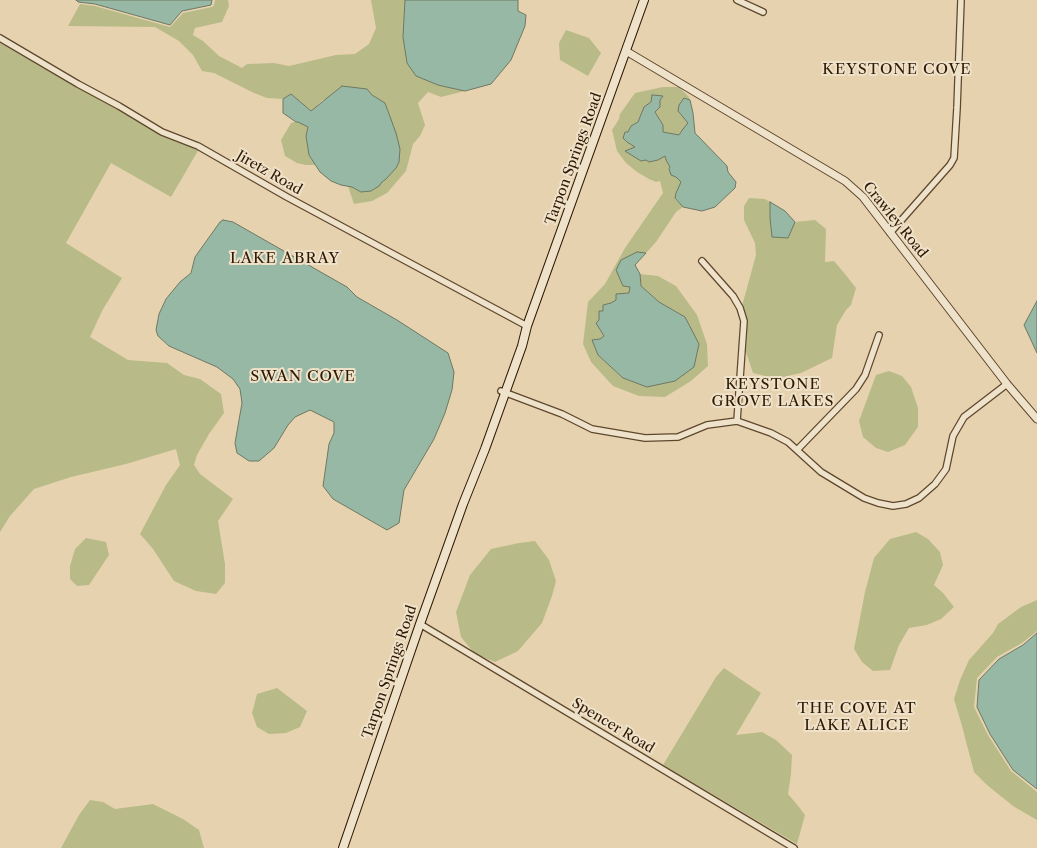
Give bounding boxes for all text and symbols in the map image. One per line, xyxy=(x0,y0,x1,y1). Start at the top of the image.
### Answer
district label: KEYSTONE COVE xyxy=(822,61,972,79)
street label: Tarpon Springs Road xyxy=(542,90,606,228)
street label: Jiretz Road xyxy=(233,147,305,199)
street label: Crawley Road xyxy=(859,179,931,261)
district label: LAKE ABRAY xyxy=(230,250,340,268)
district label: SWAN COVE xyxy=(250,368,356,386)
district label: KEYSTONE GROVE LAKES xyxy=(712,376,834,411)
street label: Tarpon Springs Road xyxy=(359,603,421,741)
street label: Spencer Road xyxy=(569,695,657,757)
district label: THE COVE AT LAKE ALICE xyxy=(797,700,917,735)

